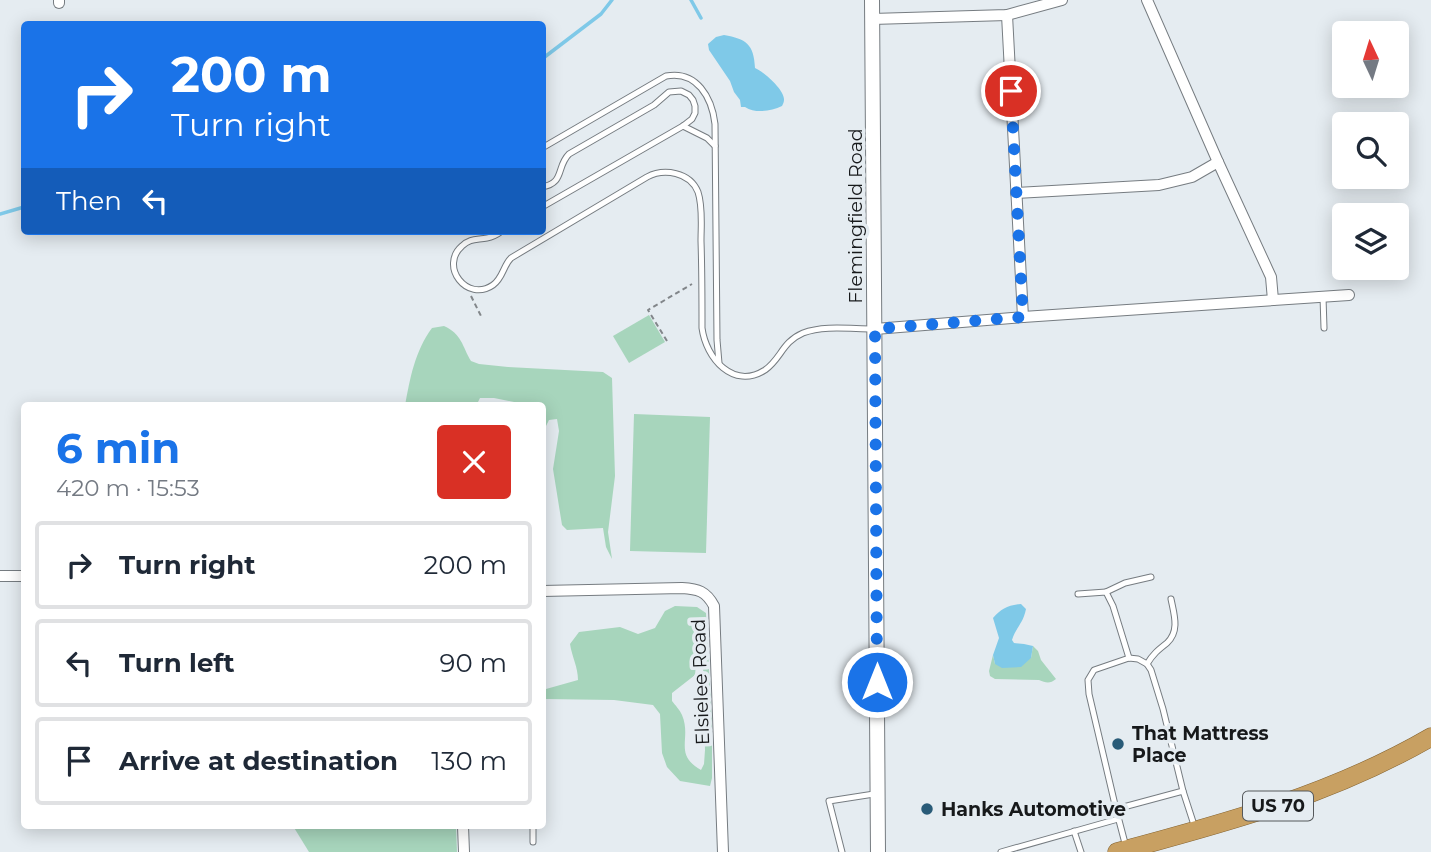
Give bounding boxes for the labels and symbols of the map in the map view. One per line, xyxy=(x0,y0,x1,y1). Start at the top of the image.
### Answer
north arrow xyxy=(1332,21,1409,98)
pin xyxy=(981,61,1041,121)
street label: Flemingfield Road xyxy=(844,128,867,304)
street label: Elsielee Road xyxy=(687,618,714,746)
position arrow xyxy=(840,645,914,719)
place label: That Mattress Place xyxy=(1132,722,1269,767)
marker: That Mattress Place xyxy=(1110,736,1126,752)
road number: US 70 xyxy=(1243,792,1313,820)
place label: Hanks Automotive xyxy=(941,798,1126,821)
marker: Hanks Automotive xyxy=(919,801,935,817)

